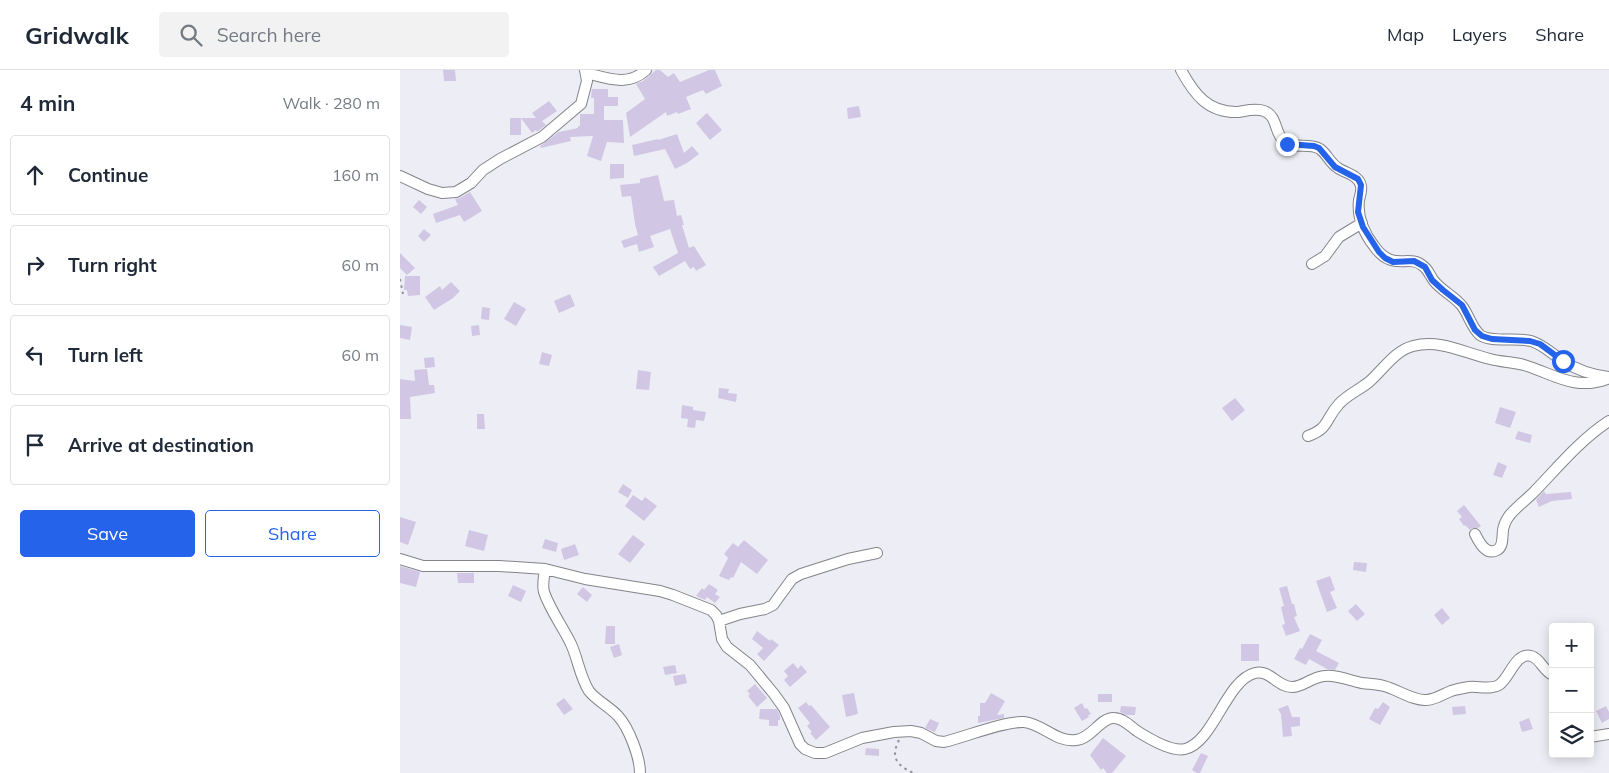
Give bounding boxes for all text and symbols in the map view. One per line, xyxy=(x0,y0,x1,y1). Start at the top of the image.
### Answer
search box xyxy=(159,12,509,57)
text: Gridwalk xyxy=(25,20,129,50)
icon: search xyxy=(177,21,205,49)
text: Search here xyxy=(217,23,321,47)
text: Map xyxy=(1387,23,1424,46)
text: Layers xyxy=(1452,23,1507,46)
text: Share xyxy=(1535,23,1584,46)
text: 4 min xyxy=(20,90,75,116)
text: Walk · 280 m xyxy=(282,93,380,113)
route end xyxy=(1276,133,1299,156)
icon: ahead xyxy=(21,161,49,189)
text: Continue xyxy=(68,163,148,187)
text: 160 m xyxy=(332,165,379,185)
icon: right xyxy=(21,251,49,279)
text: Turn right xyxy=(68,253,157,277)
text: 60 m xyxy=(342,255,379,275)
icon: left xyxy=(21,341,49,369)
text: Turn left xyxy=(68,343,143,367)
text: 60 m xyxy=(342,345,379,365)
route start xyxy=(1552,350,1575,373)
icon: arrive xyxy=(21,431,49,459)
text: Arrive at destination xyxy=(68,433,254,457)
button: Save xyxy=(20,510,195,557)
button: Share xyxy=(205,510,380,557)
map controls xyxy=(1549,623,1594,758)
button: + xyxy=(1549,623,1594,668)
button: − xyxy=(1549,668,1594,713)
button: layers xyxy=(1549,713,1594,758)

